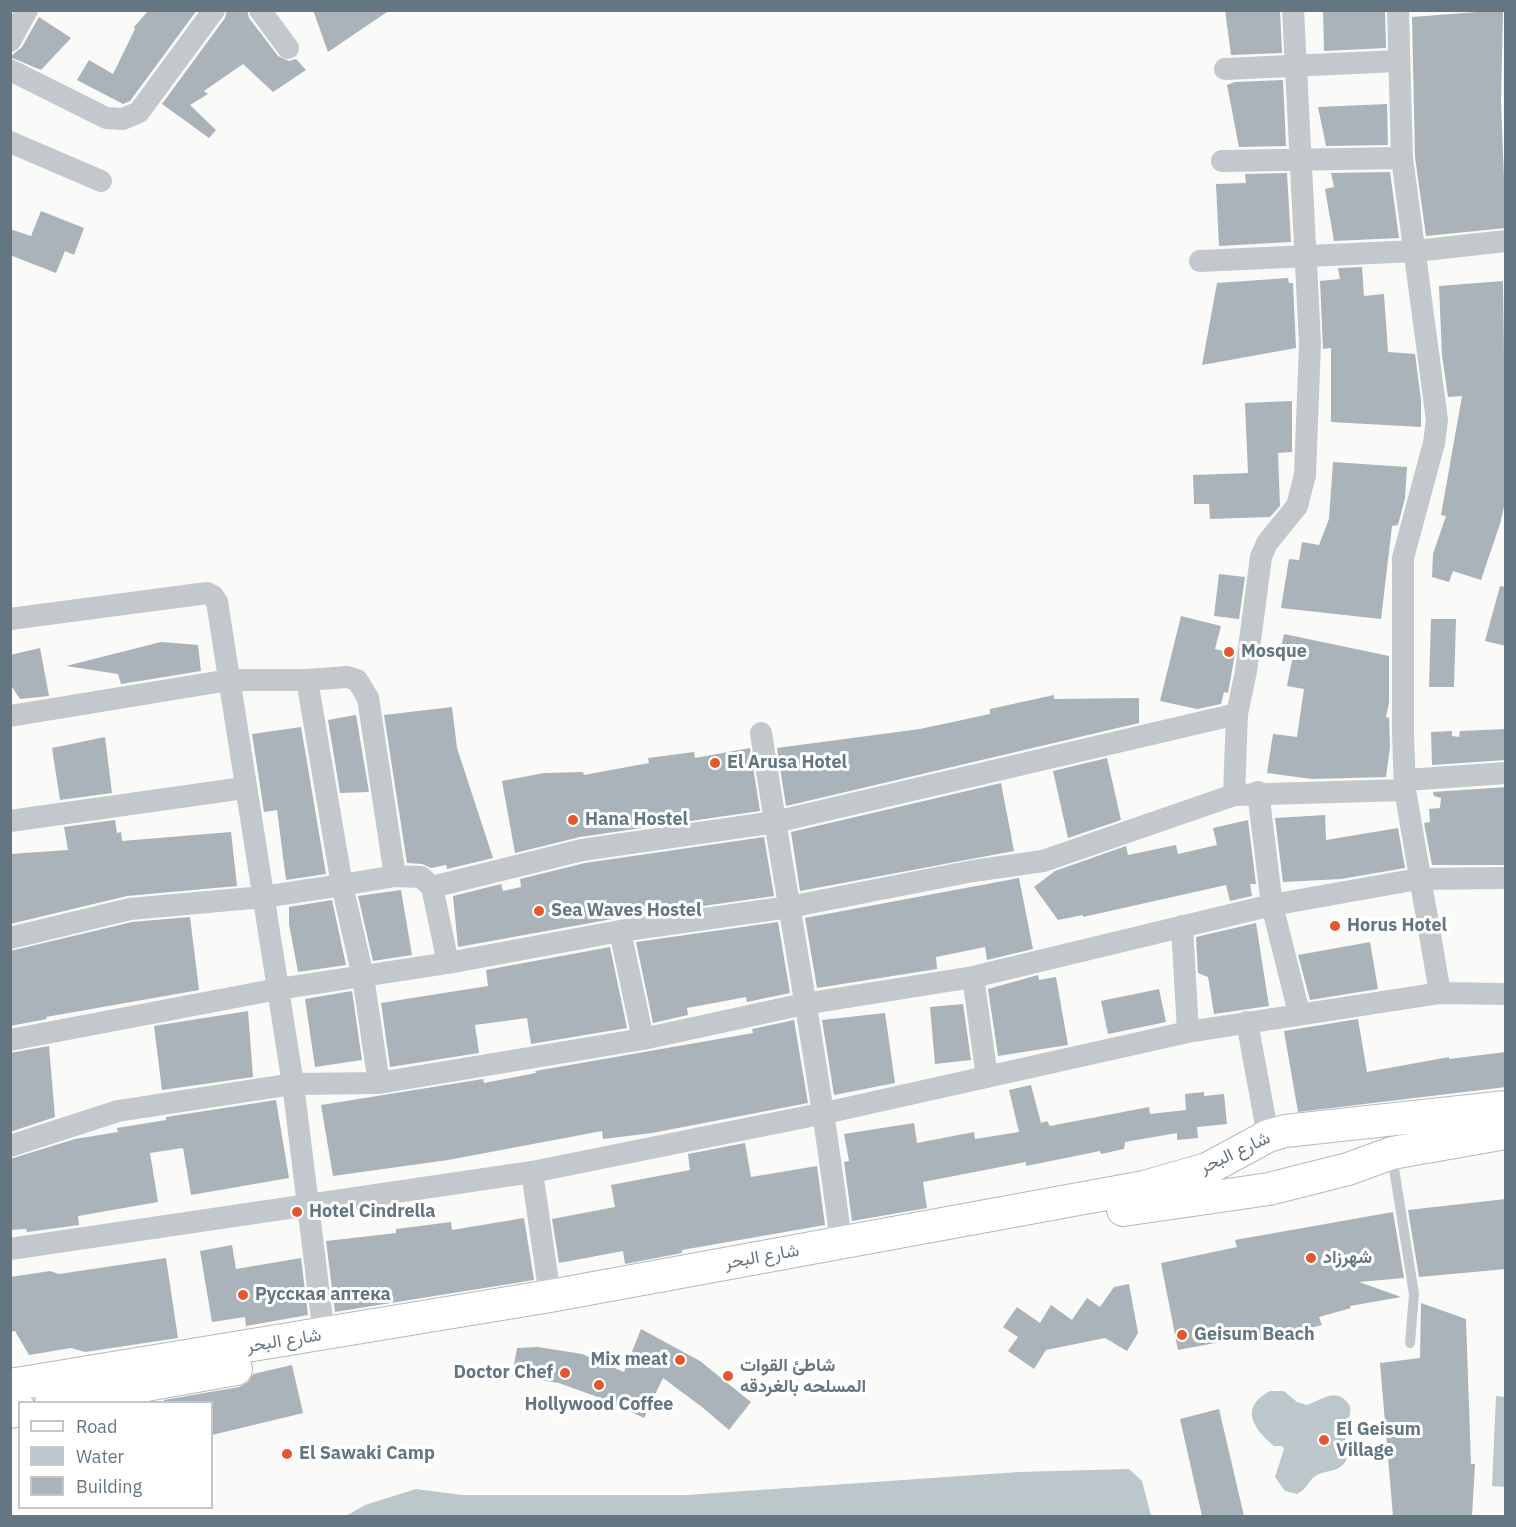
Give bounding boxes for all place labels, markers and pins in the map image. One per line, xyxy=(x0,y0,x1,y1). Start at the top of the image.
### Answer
place label: Mosque xyxy=(1241,641,1307,663)
marker: Mosque xyxy=(1222,645,1236,659)
place label: El Arusa Hotel xyxy=(727,752,847,774)
marker: El Arusa Hotel xyxy=(708,756,722,770)
place label: Hana Hostel xyxy=(585,809,688,831)
marker: Hana Hostel xyxy=(566,813,580,827)
place label: Sea Waves Hostel xyxy=(551,900,701,922)
marker: Sea Waves Hostel xyxy=(532,904,546,918)
place label: Horus Hotel xyxy=(1347,915,1447,937)
marker: Horus Hotel xyxy=(1328,919,1342,933)
place label: Hotel Cindrella xyxy=(309,1201,436,1223)
marker: Hotel Cindrella xyxy=(290,1205,304,1219)
place label: شهرزاد xyxy=(1323,1247,1372,1269)
marker: شهرزاد xyxy=(1304,1251,1318,1265)
place label: Русская аптека xyxy=(255,1284,391,1306)
marker: Русская аптека xyxy=(236,1288,250,1302)
place label: Geisum Beach xyxy=(1194,1324,1315,1346)
marker: Geisum Beach xyxy=(1175,1328,1189,1342)
place label: Mix meat xyxy=(591,1349,668,1371)
marker: Mix meat xyxy=(673,1353,687,1367)
place label: شاطئ القوات المسلحه بالغردقه xyxy=(740,1355,866,1398)
place label: Doctor Chef xyxy=(453,1362,553,1384)
marker: Doctor Chef xyxy=(558,1366,572,1380)
marker: شاطئ القوات المسلحه بالغردقه xyxy=(721,1369,735,1383)
marker: Hollywood Coffee xyxy=(592,1378,606,1392)
place label: Hollywood Coffee xyxy=(525,1394,673,1416)
place label: El Geisum Village xyxy=(1336,1419,1421,1462)
marker: El Geisum Village xyxy=(1317,1433,1331,1447)
place label: El Sawaki Camp xyxy=(299,1443,435,1465)
marker: El Sawaki Camp xyxy=(280,1447,294,1461)

